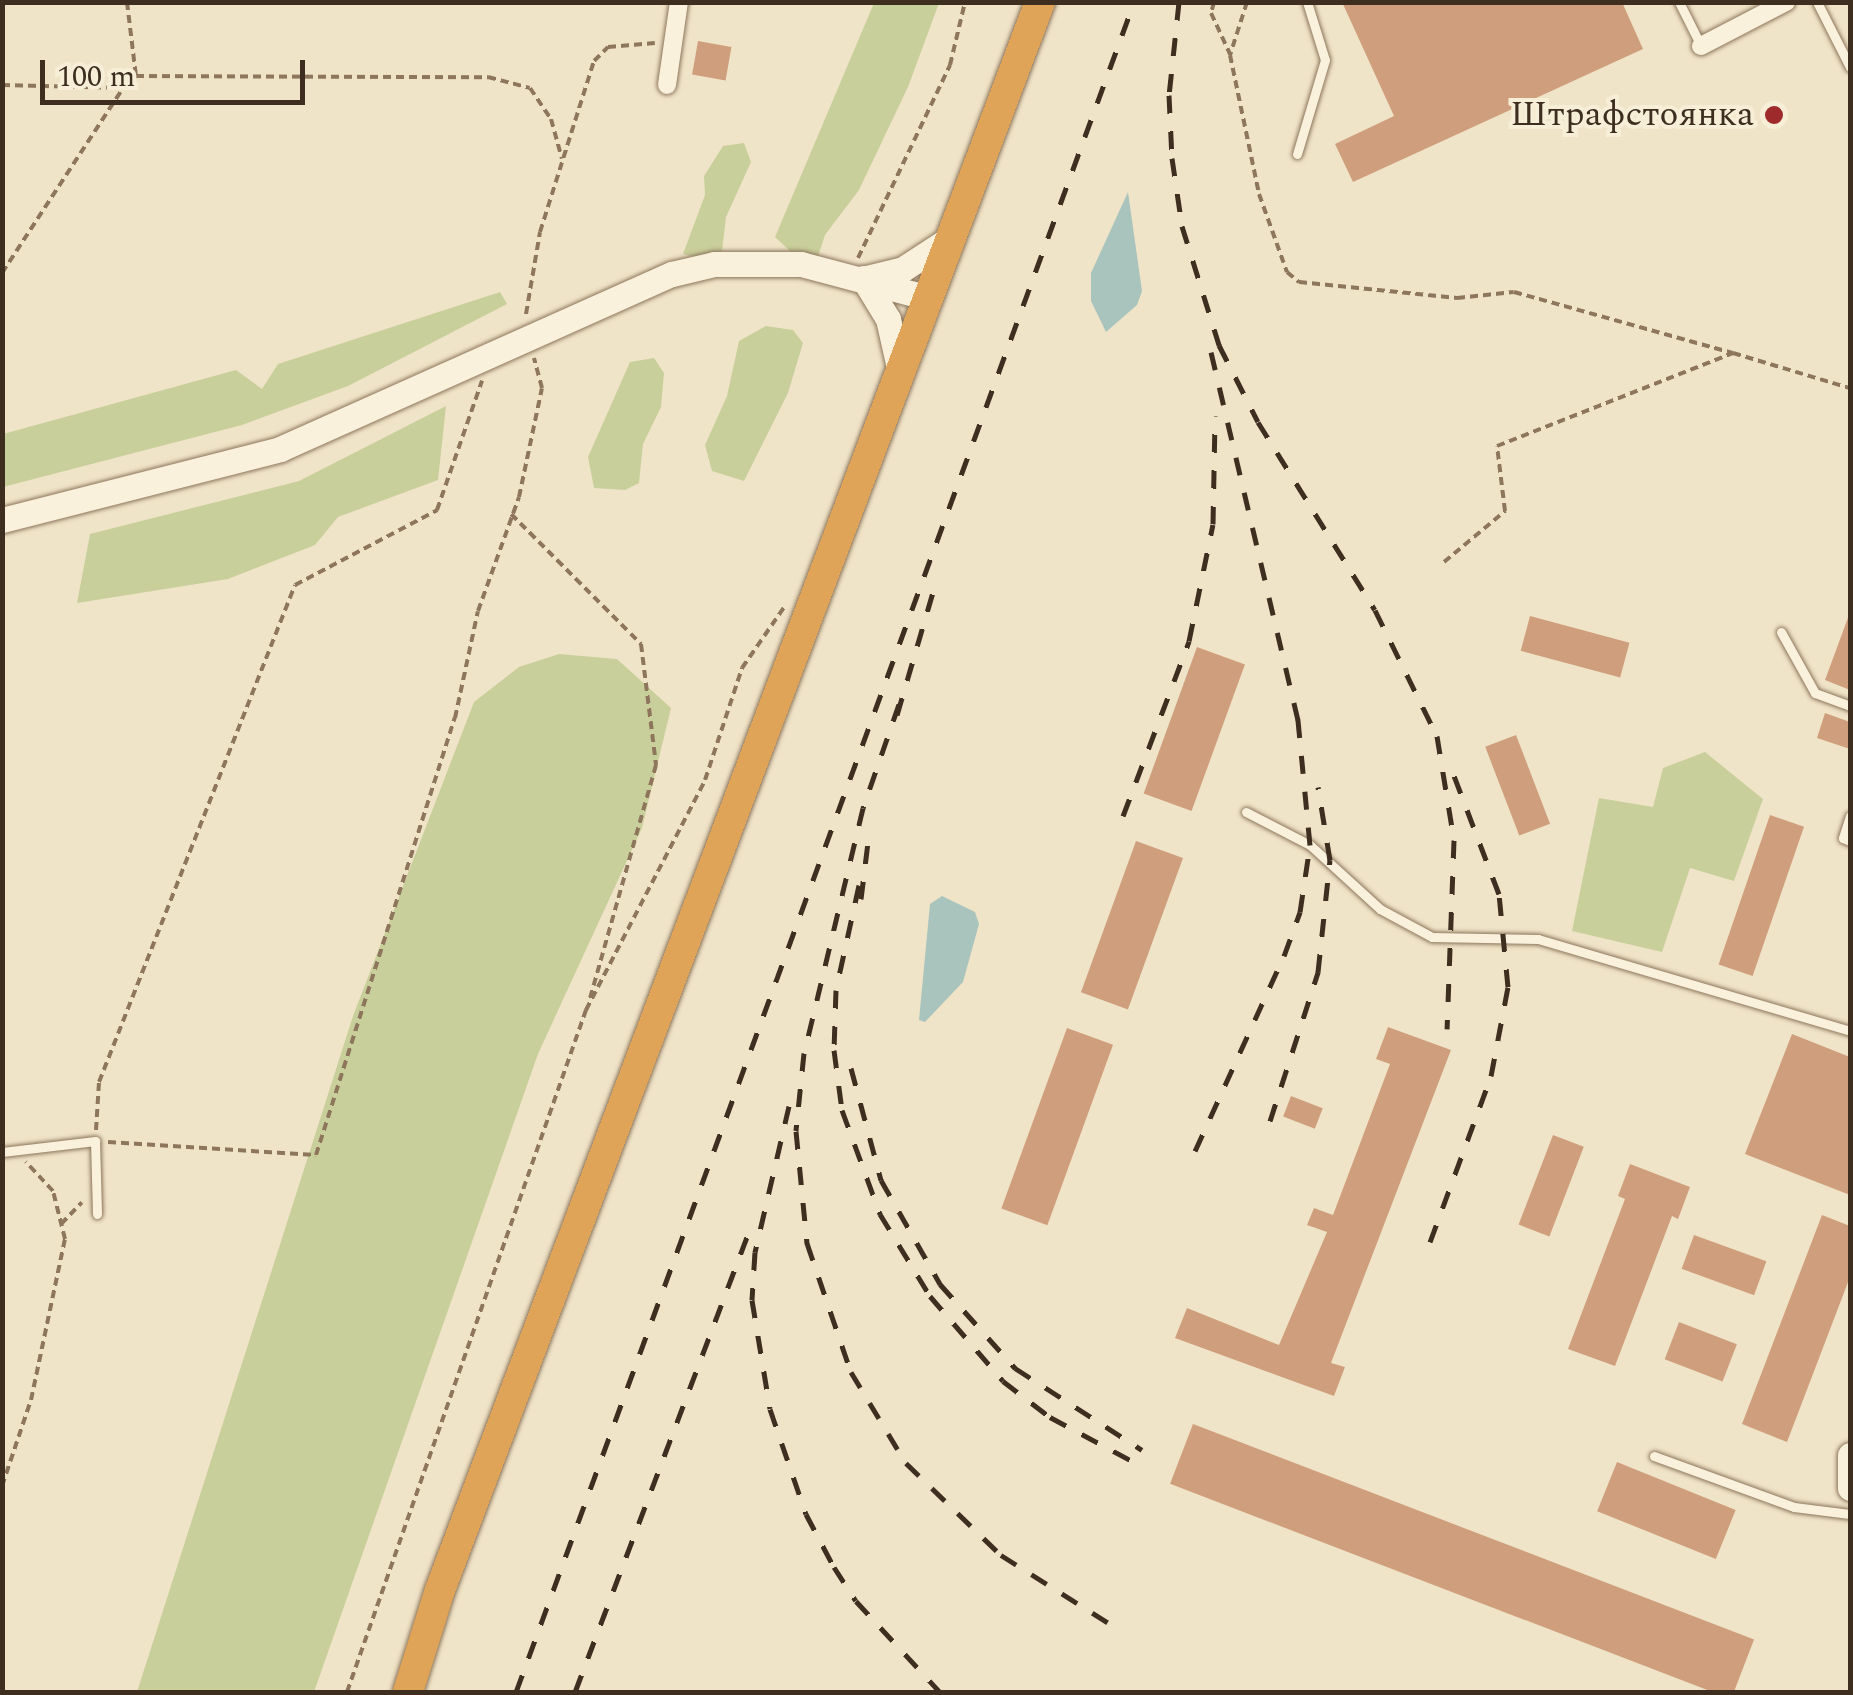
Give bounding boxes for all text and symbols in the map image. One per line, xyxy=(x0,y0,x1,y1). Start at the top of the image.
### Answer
scale bar xyxy=(45,40,310,102)
text: 100 m xyxy=(57,54,135,100)
place label: Штрафстоянка xyxy=(1510,94,1754,136)
marker: Штрафстоянка xyxy=(1763,104,1785,126)

